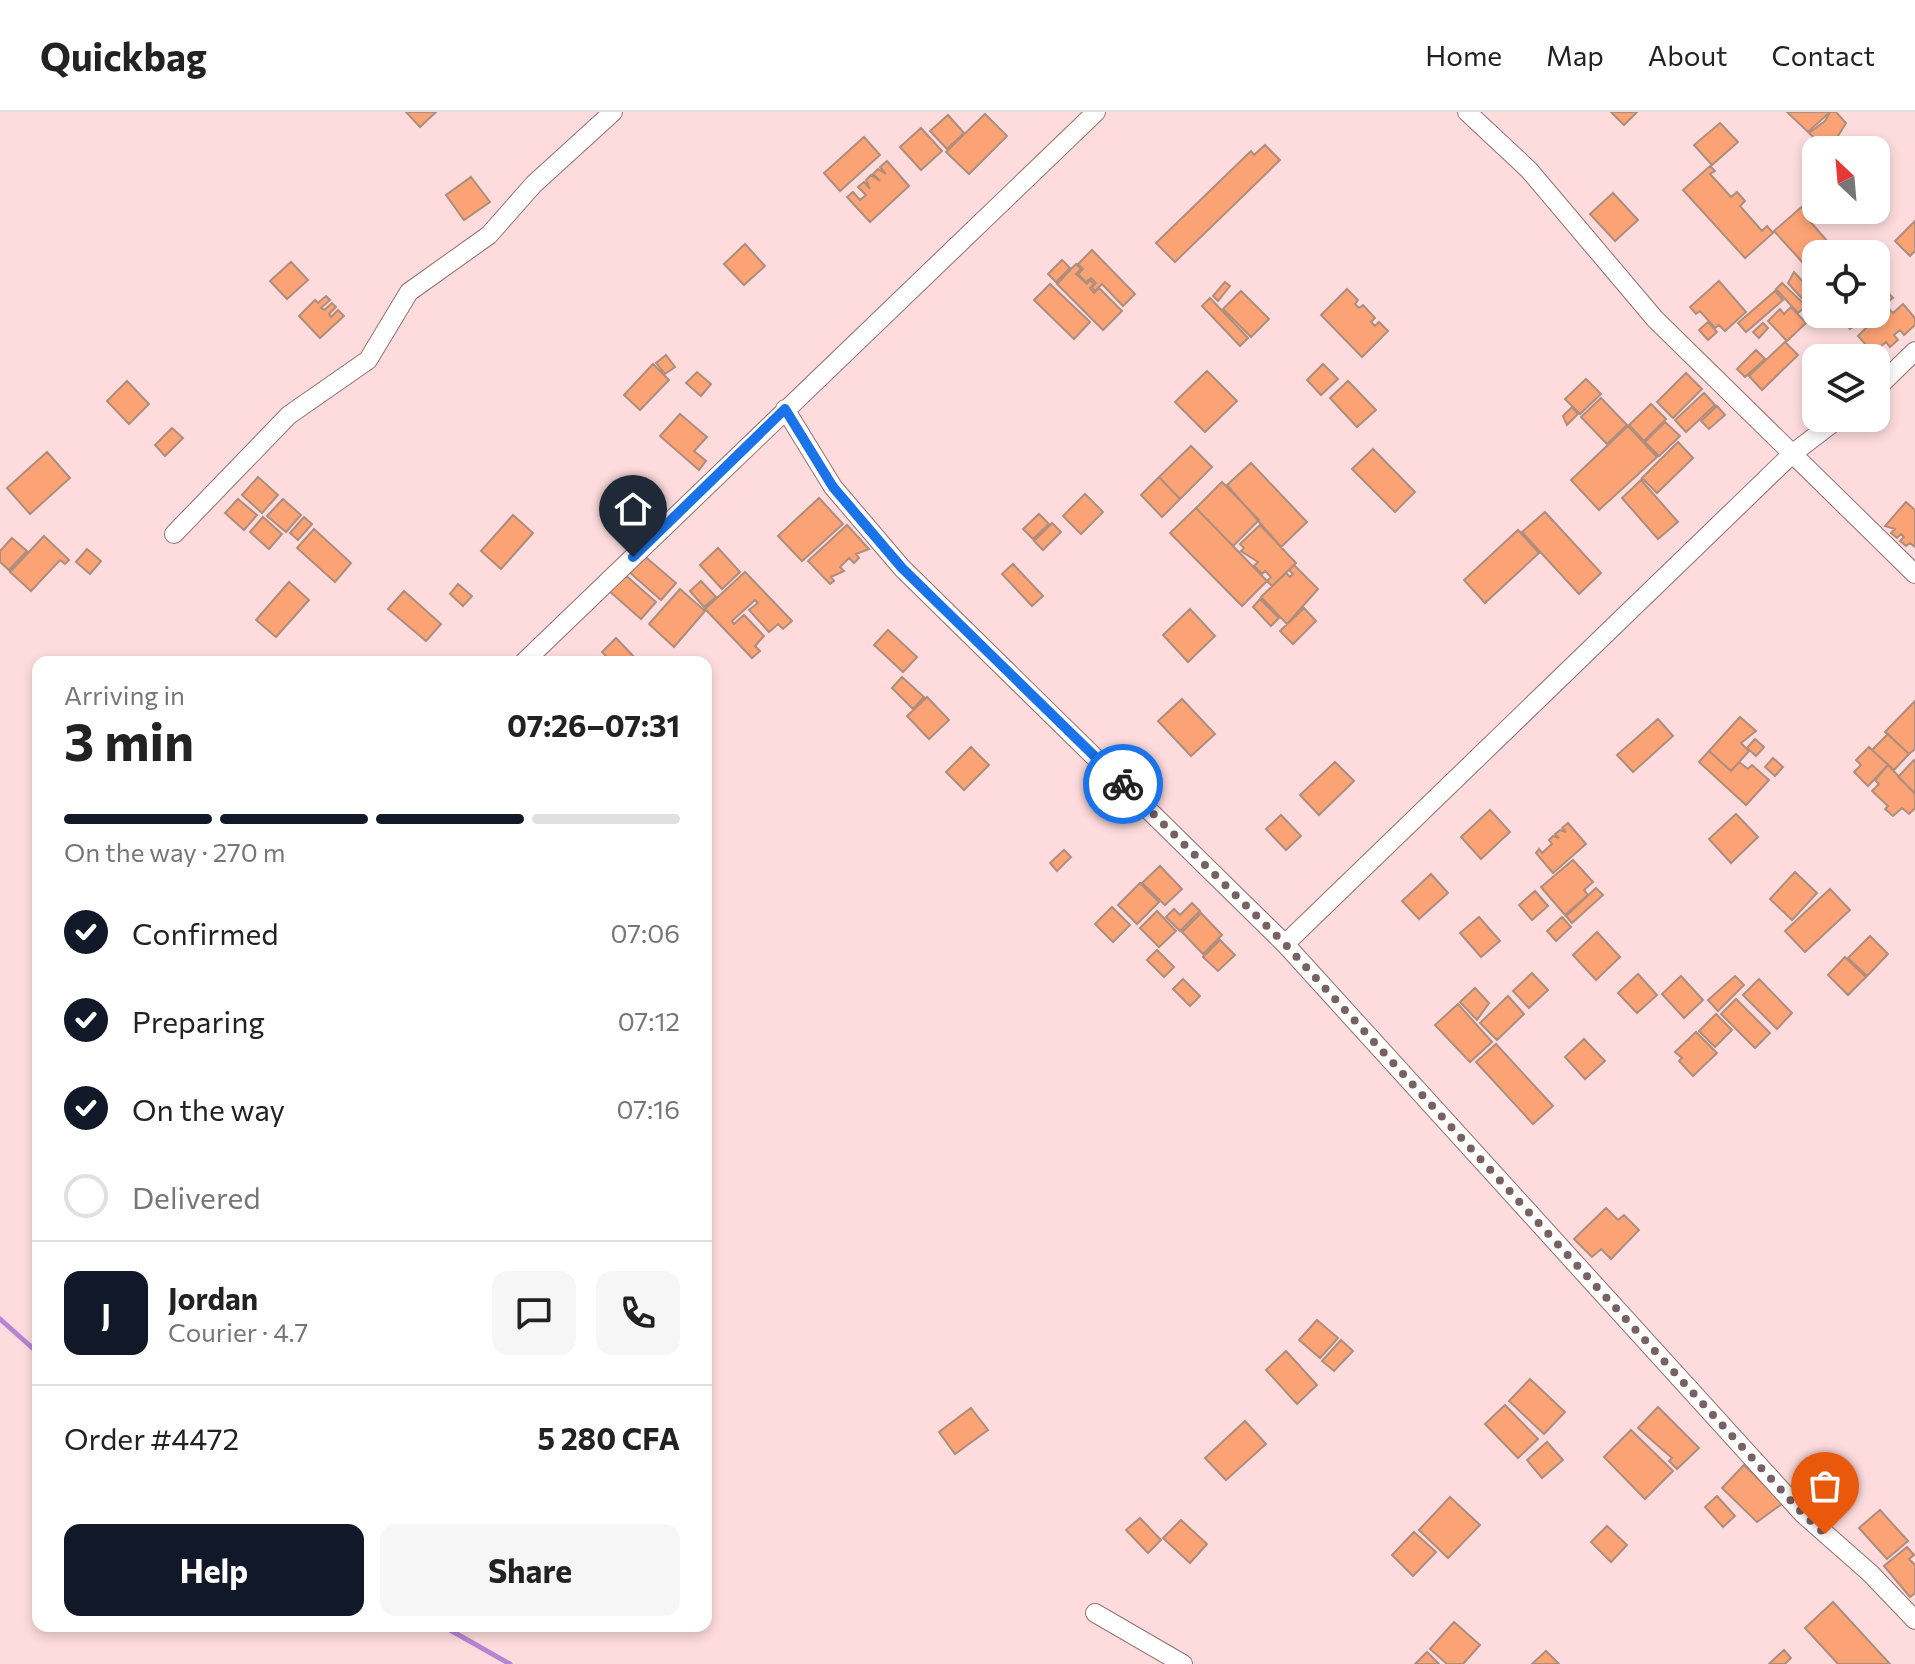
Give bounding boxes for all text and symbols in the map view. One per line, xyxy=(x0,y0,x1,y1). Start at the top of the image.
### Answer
text: Quickbag xyxy=(40,32,207,79)
text: Home xyxy=(1425,38,1502,72)
text: Map xyxy=(1546,38,1604,72)
text: About xyxy=(1648,38,1728,72)
text: Contact xyxy=(1772,38,1875,72)
north arrow xyxy=(1802,136,1890,224)
map controls xyxy=(1802,136,1890,432)
button: locate xyxy=(1802,240,1890,328)
button: layers xyxy=(1802,344,1890,432)
pin xyxy=(599,475,667,557)
icon: home xyxy=(611,487,655,531)
text: Arriving in xyxy=(64,679,185,710)
text: 07:26–07:31 xyxy=(507,706,680,743)
text: 3 min xyxy=(64,708,194,772)
courier xyxy=(1083,744,1163,824)
icon: bike xyxy=(1101,762,1145,806)
text: On the way · 270 m xyxy=(64,836,285,867)
icon: check xyxy=(64,910,108,954)
text: Confirmed xyxy=(132,914,279,951)
text: 07:06 xyxy=(611,917,680,948)
icon: check xyxy=(64,998,108,1042)
text: Preparing xyxy=(132,1002,265,1039)
text: 07:12 xyxy=(618,1005,680,1036)
icon: check xyxy=(64,1086,108,1130)
text: On the way xyxy=(132,1090,285,1127)
text: 07:16 xyxy=(616,1093,680,1124)
text: Delivered xyxy=(132,1178,261,1215)
button: chat xyxy=(492,1271,576,1355)
button: phone xyxy=(596,1271,680,1355)
text: Jordan xyxy=(168,1279,258,1316)
text: J xyxy=(101,1295,111,1332)
text: Courier · 4.7 xyxy=(168,1316,308,1347)
text: Order #4472 xyxy=(64,1419,239,1456)
text: 5 280 CFA xyxy=(538,1419,680,1456)
pin xyxy=(1791,1452,1859,1534)
icon: bag xyxy=(1803,1464,1847,1508)
button: Help xyxy=(64,1524,364,1616)
button: Share xyxy=(380,1524,680,1616)

